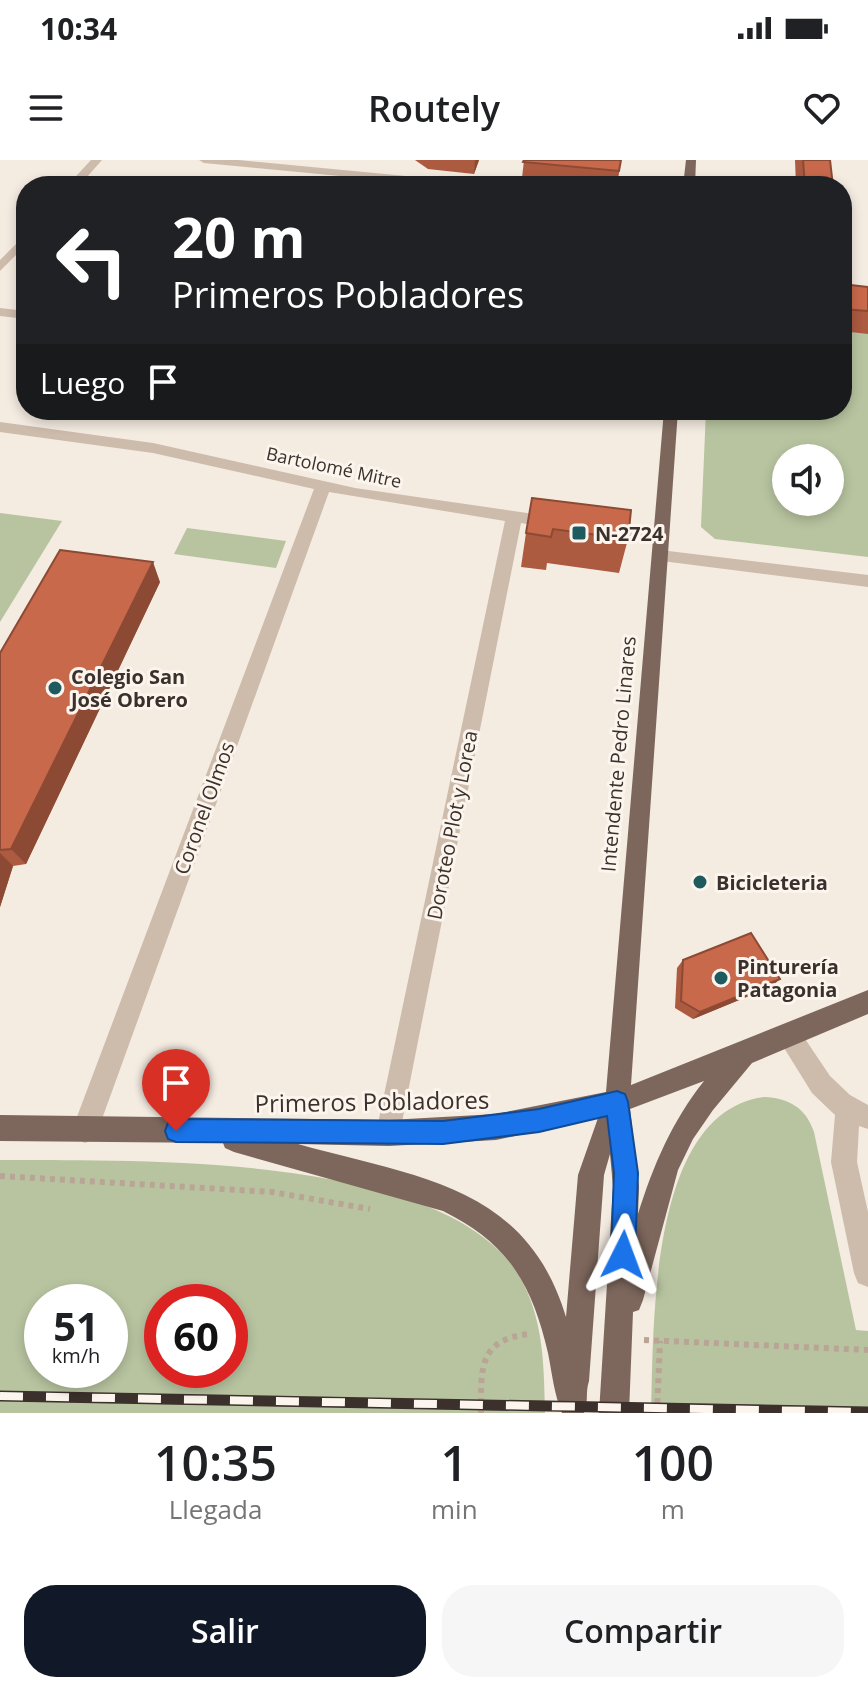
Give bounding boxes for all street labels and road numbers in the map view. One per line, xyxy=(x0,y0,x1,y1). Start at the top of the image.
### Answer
street label: Bartolomé Mitre xyxy=(264,441,404,493)
street label: Intendente Pedro Linares xyxy=(594,635,642,873)
street label: Doroteo Plot y Lorea xyxy=(420,728,484,922)
street label: Coronel Olmos xyxy=(167,738,241,878)
street label: Primeros Pobladores xyxy=(254,1082,490,1120)

